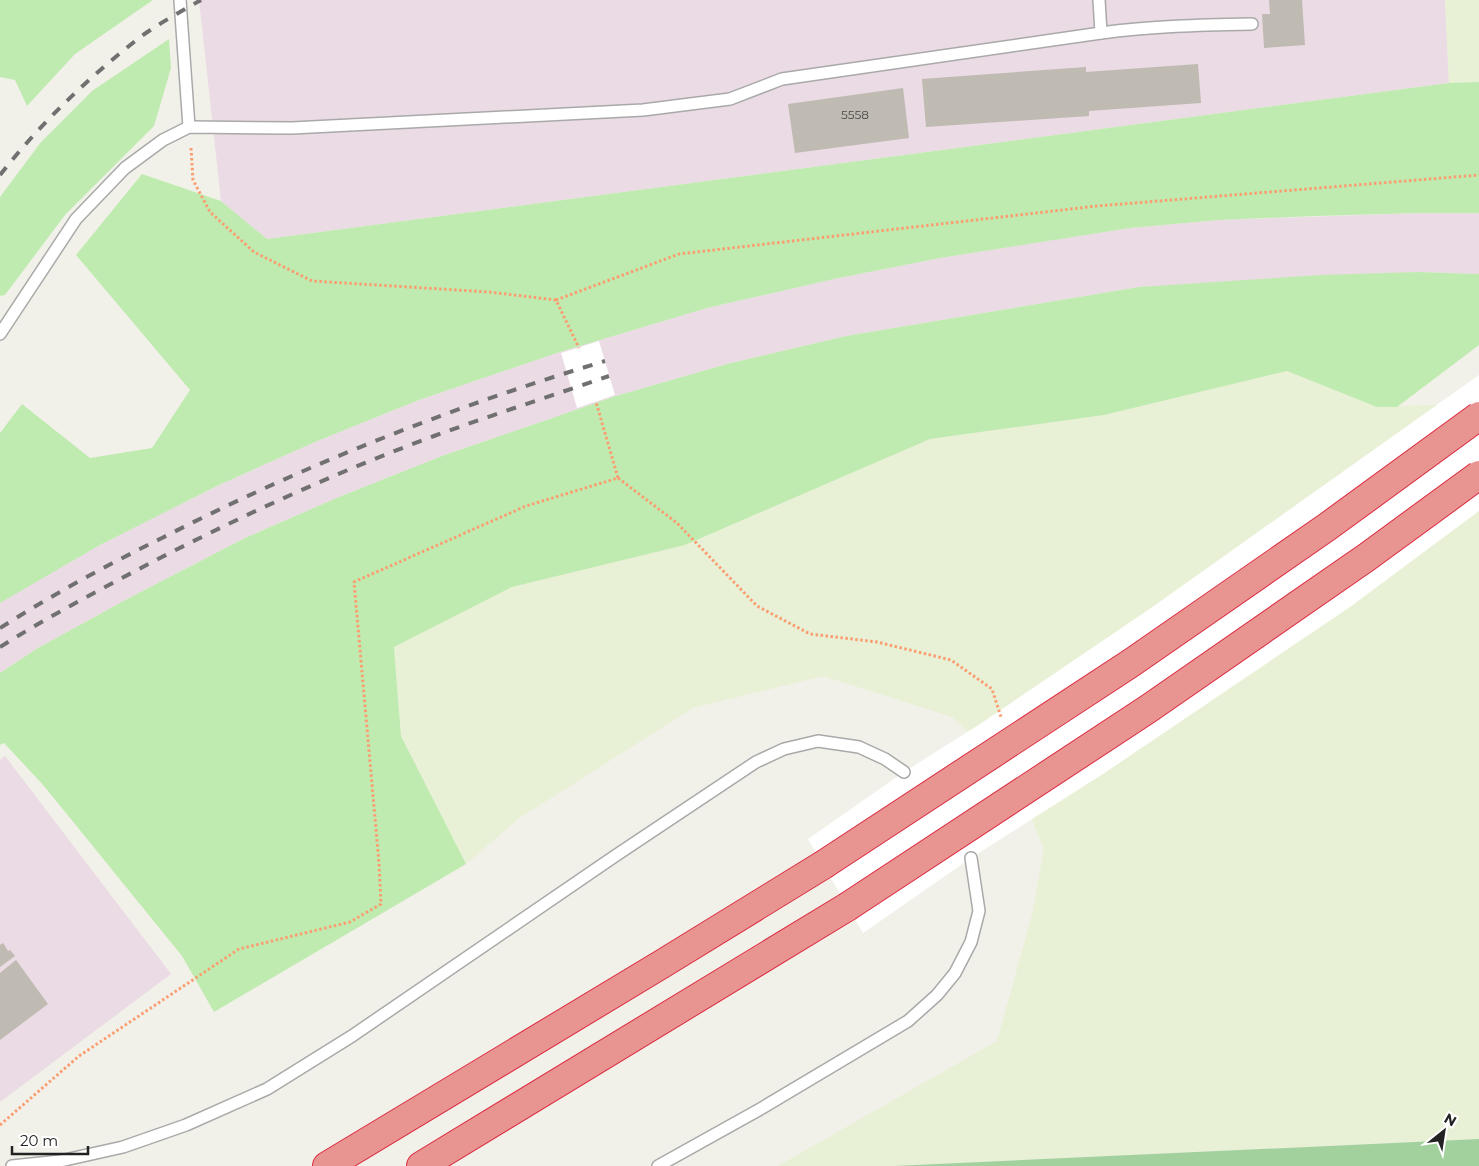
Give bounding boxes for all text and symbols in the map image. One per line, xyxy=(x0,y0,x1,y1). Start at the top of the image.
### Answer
house number: 5558 xyxy=(841,107,869,122)
north arrow xyxy=(1419,1106,1469,1156)
text: N xyxy=(1441,1109,1460,1130)
scale bar xyxy=(12,1124,89,1156)
text: 20 m xyxy=(20,1131,58,1150)

